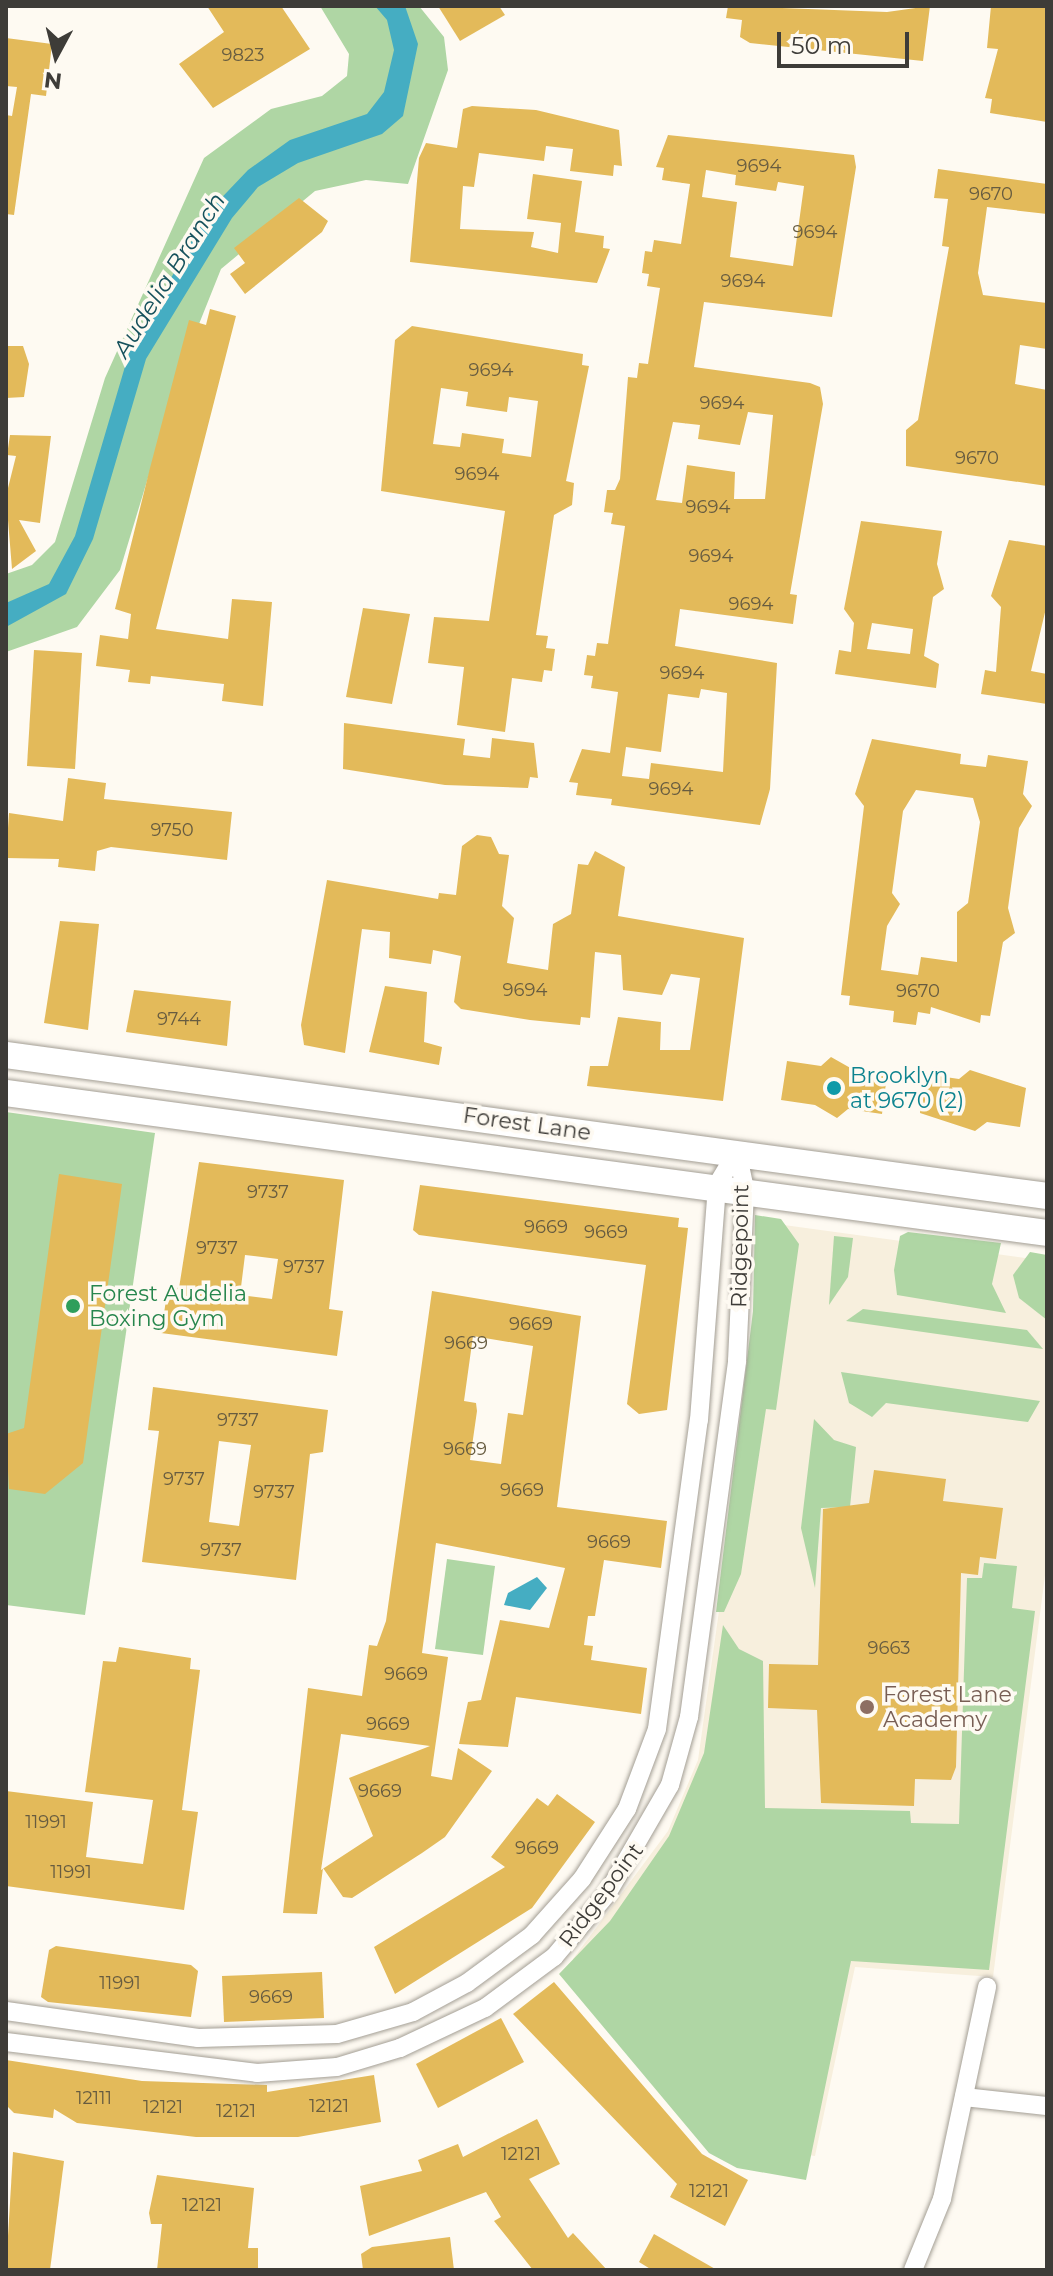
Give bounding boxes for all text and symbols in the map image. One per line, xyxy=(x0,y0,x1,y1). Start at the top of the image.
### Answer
north arrow xyxy=(16,16,96,96)
scale bar xyxy=(781,16,913,66)
text: 50 m xyxy=(791,31,852,60)
house number: 9823 xyxy=(222,44,264,66)
text: N xyxy=(43,66,63,95)
house number: 9694 xyxy=(737,155,781,177)
house number: 9670 xyxy=(969,183,1013,205)
water label: Audelia Branch xyxy=(107,187,231,363)
house number: 9694 xyxy=(793,221,837,243)
house number: 9694 xyxy=(721,270,765,292)
house number: 9694 xyxy=(469,359,513,381)
house number: 9694 xyxy=(700,392,744,414)
house number: 9670 xyxy=(955,447,999,469)
house number: 9694 xyxy=(455,463,499,485)
house number: 9694 xyxy=(686,496,730,518)
house number: 9694 xyxy=(689,545,733,567)
house number: 9694 xyxy=(729,593,773,615)
house number: 9694 xyxy=(660,662,704,684)
house number: 9694 xyxy=(649,778,693,800)
house number: 9750 xyxy=(150,819,194,841)
house number: 9694 xyxy=(503,979,547,1001)
house number: 9670 xyxy=(896,980,940,1002)
house number: 9744 xyxy=(157,1008,201,1030)
place label: Brooklyn at 9670 (2) xyxy=(850,1062,964,1114)
marker: Brooklyn at 9670 (2) xyxy=(825,1079,843,1097)
street label: Forest Lane xyxy=(461,1102,593,1146)
house number: 9737 xyxy=(247,1181,289,1203)
street label: Ridgepoint xyxy=(726,1184,754,1308)
house number: 9669 xyxy=(524,1216,568,1238)
house number: 9669 xyxy=(584,1221,628,1243)
house number: 9737 xyxy=(196,1237,238,1259)
house number: 9737 xyxy=(283,1256,325,1278)
place label: Forest Audelia Boxing Gym xyxy=(89,1280,247,1332)
marker: Forest Audelia Boxing Gym xyxy=(64,1297,82,1315)
house number: 9669 xyxy=(509,1313,553,1335)
house number: 9669 xyxy=(444,1332,488,1354)
house number: 9737 xyxy=(217,1409,259,1431)
house number: 9669 xyxy=(443,1438,487,1460)
house number: 9737 xyxy=(163,1468,205,1490)
house number: 9669 xyxy=(500,1479,544,1501)
house number: 9737 xyxy=(253,1481,295,1503)
house number: 9669 xyxy=(587,1531,631,1553)
house number: 9737 xyxy=(200,1539,242,1561)
house number: 9663 xyxy=(867,1637,911,1659)
house number: 9669 xyxy=(384,1663,428,1685)
place label: Forest Lane Academy xyxy=(883,1681,1012,1732)
marker: Forest Lane Academy xyxy=(858,1698,876,1716)
house number: 9669 xyxy=(366,1713,410,1735)
house number: 9669 xyxy=(358,1780,402,1802)
house number: 11991 xyxy=(25,1811,67,1833)
house number: 9669 xyxy=(515,1837,559,1859)
street label: Ridgepoint xyxy=(553,1838,649,1952)
house number: 11991 xyxy=(50,1861,92,1883)
house number: 11991 xyxy=(99,1972,141,1994)
house number: 9669 xyxy=(249,1986,293,2008)
house number: 12111 xyxy=(76,2087,112,2109)
house number: 12121 xyxy=(309,2095,349,2117)
house number: 12121 xyxy=(143,2096,183,2118)
house number: 12121 xyxy=(216,2100,256,2122)
house number: 12121 xyxy=(501,2143,541,2165)
house number: 12121 xyxy=(689,2180,729,2202)
house number: 12121 xyxy=(182,2194,222,2216)

